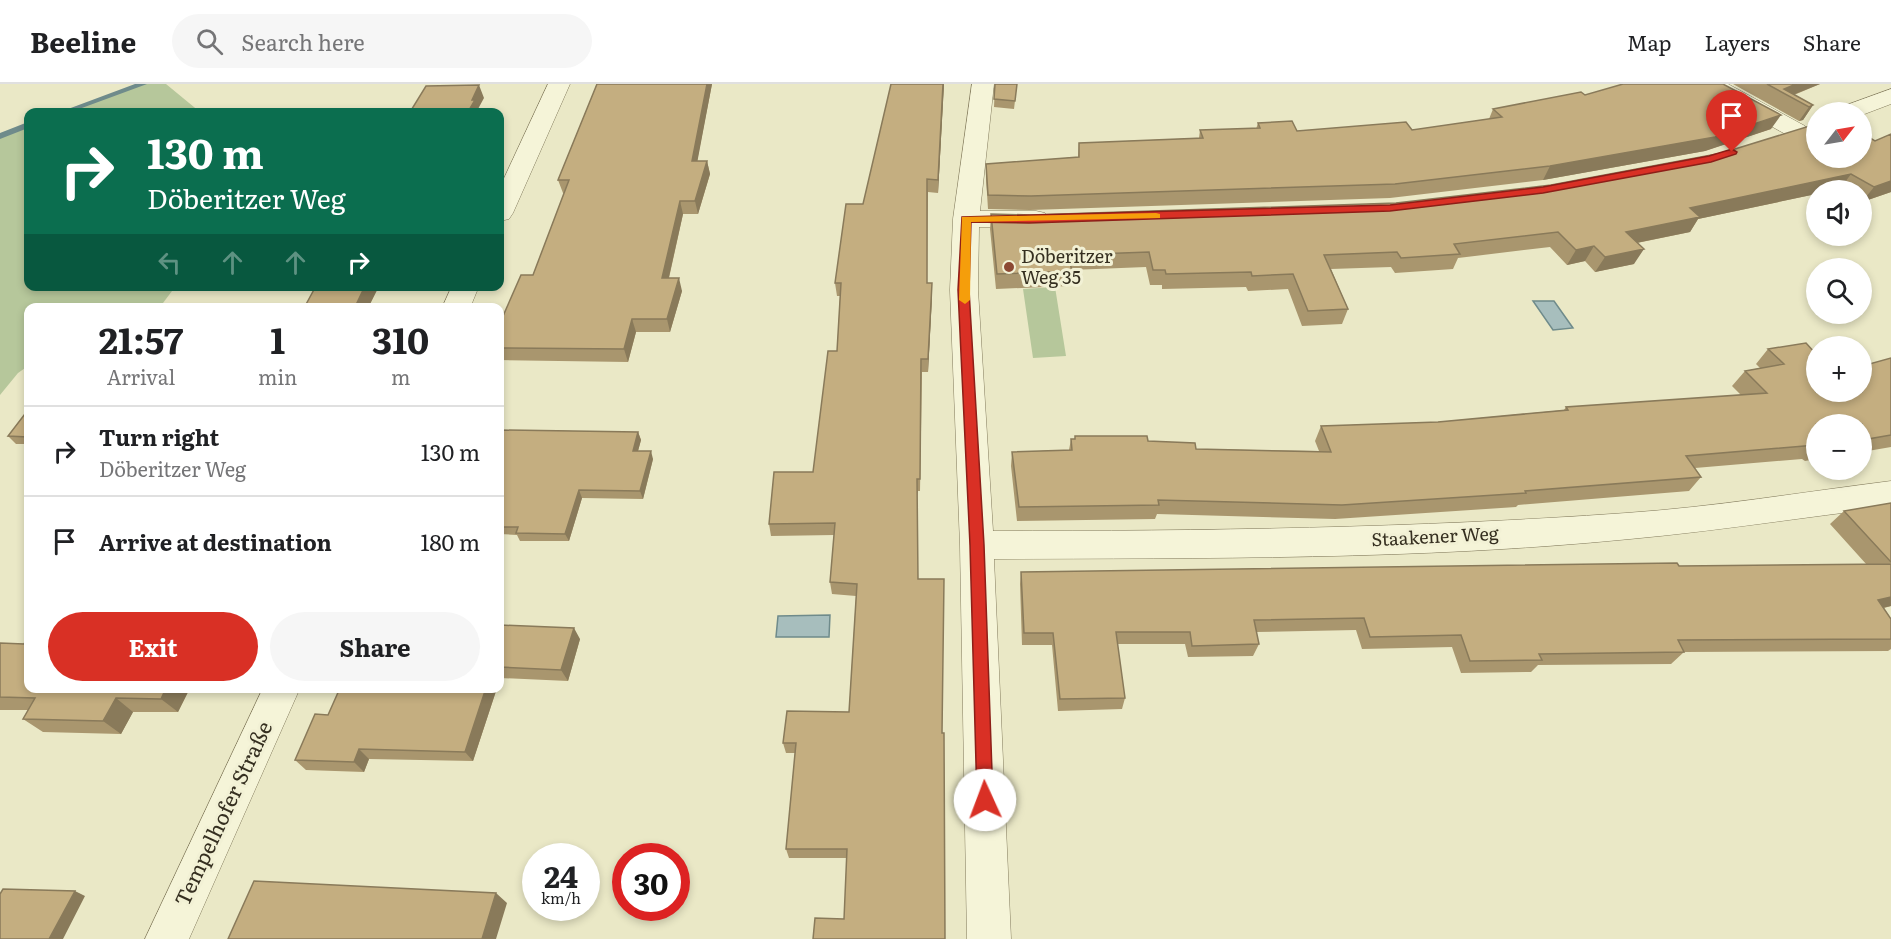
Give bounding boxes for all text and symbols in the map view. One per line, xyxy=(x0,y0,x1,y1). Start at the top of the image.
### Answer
search box xyxy=(172,14,592,68)
text: Beeline xyxy=(30,20,136,62)
icon: search xyxy=(193,25,226,58)
text: Search here xyxy=(241,25,365,58)
text: Map xyxy=(1627,26,1672,57)
text: Layers xyxy=(1705,26,1770,57)
text: Share xyxy=(1803,26,1861,57)
pin xyxy=(1706,90,1757,152)
icon: arrive xyxy=(1715,99,1748,132)
north arrow xyxy=(1806,102,1872,168)
map controls xyxy=(1806,102,1872,480)
text: 130 m xyxy=(147,120,264,182)
icon: right xyxy=(48,132,126,210)
text: Döberitzer Weg xyxy=(147,177,346,217)
button: sound xyxy=(1806,180,1872,246)
place label: Döberitzer Weg 35 xyxy=(1021,242,1113,290)
icon: left xyxy=(153,246,186,279)
icon: ahead xyxy=(216,246,249,279)
icon: ahead xyxy=(279,246,312,279)
icon: right xyxy=(342,246,375,279)
button: search xyxy=(1806,258,1872,324)
marker: Döberitzer Weg 35 xyxy=(1002,260,1016,274)
text: 21:57 xyxy=(99,312,183,365)
text: 1 xyxy=(270,312,285,365)
text: 310 xyxy=(372,312,429,365)
button: + xyxy=(1806,336,1872,402)
text: Arrival xyxy=(107,361,175,391)
text: min xyxy=(258,361,297,391)
text: m xyxy=(391,361,410,391)
button: − xyxy=(1806,414,1872,480)
text: Turn right xyxy=(99,420,219,453)
icon: right xyxy=(48,435,81,468)
text: 130 m xyxy=(421,435,480,468)
text: Döberitzer Weg xyxy=(99,453,246,483)
street label: Staakener Weg xyxy=(1371,519,1500,552)
icon: arrive xyxy=(48,525,81,558)
text: Arrive at destination xyxy=(99,525,332,558)
text: 180 m xyxy=(420,525,480,558)
button: Exit xyxy=(48,612,258,681)
button: Share xyxy=(270,612,480,681)
street label: Tempelhofer Straße xyxy=(165,715,278,911)
position arrow xyxy=(953,768,1017,832)
speed limit sign: 30 xyxy=(612,843,690,921)
text: 24 xyxy=(544,853,578,897)
text: km/h xyxy=(541,886,581,909)

